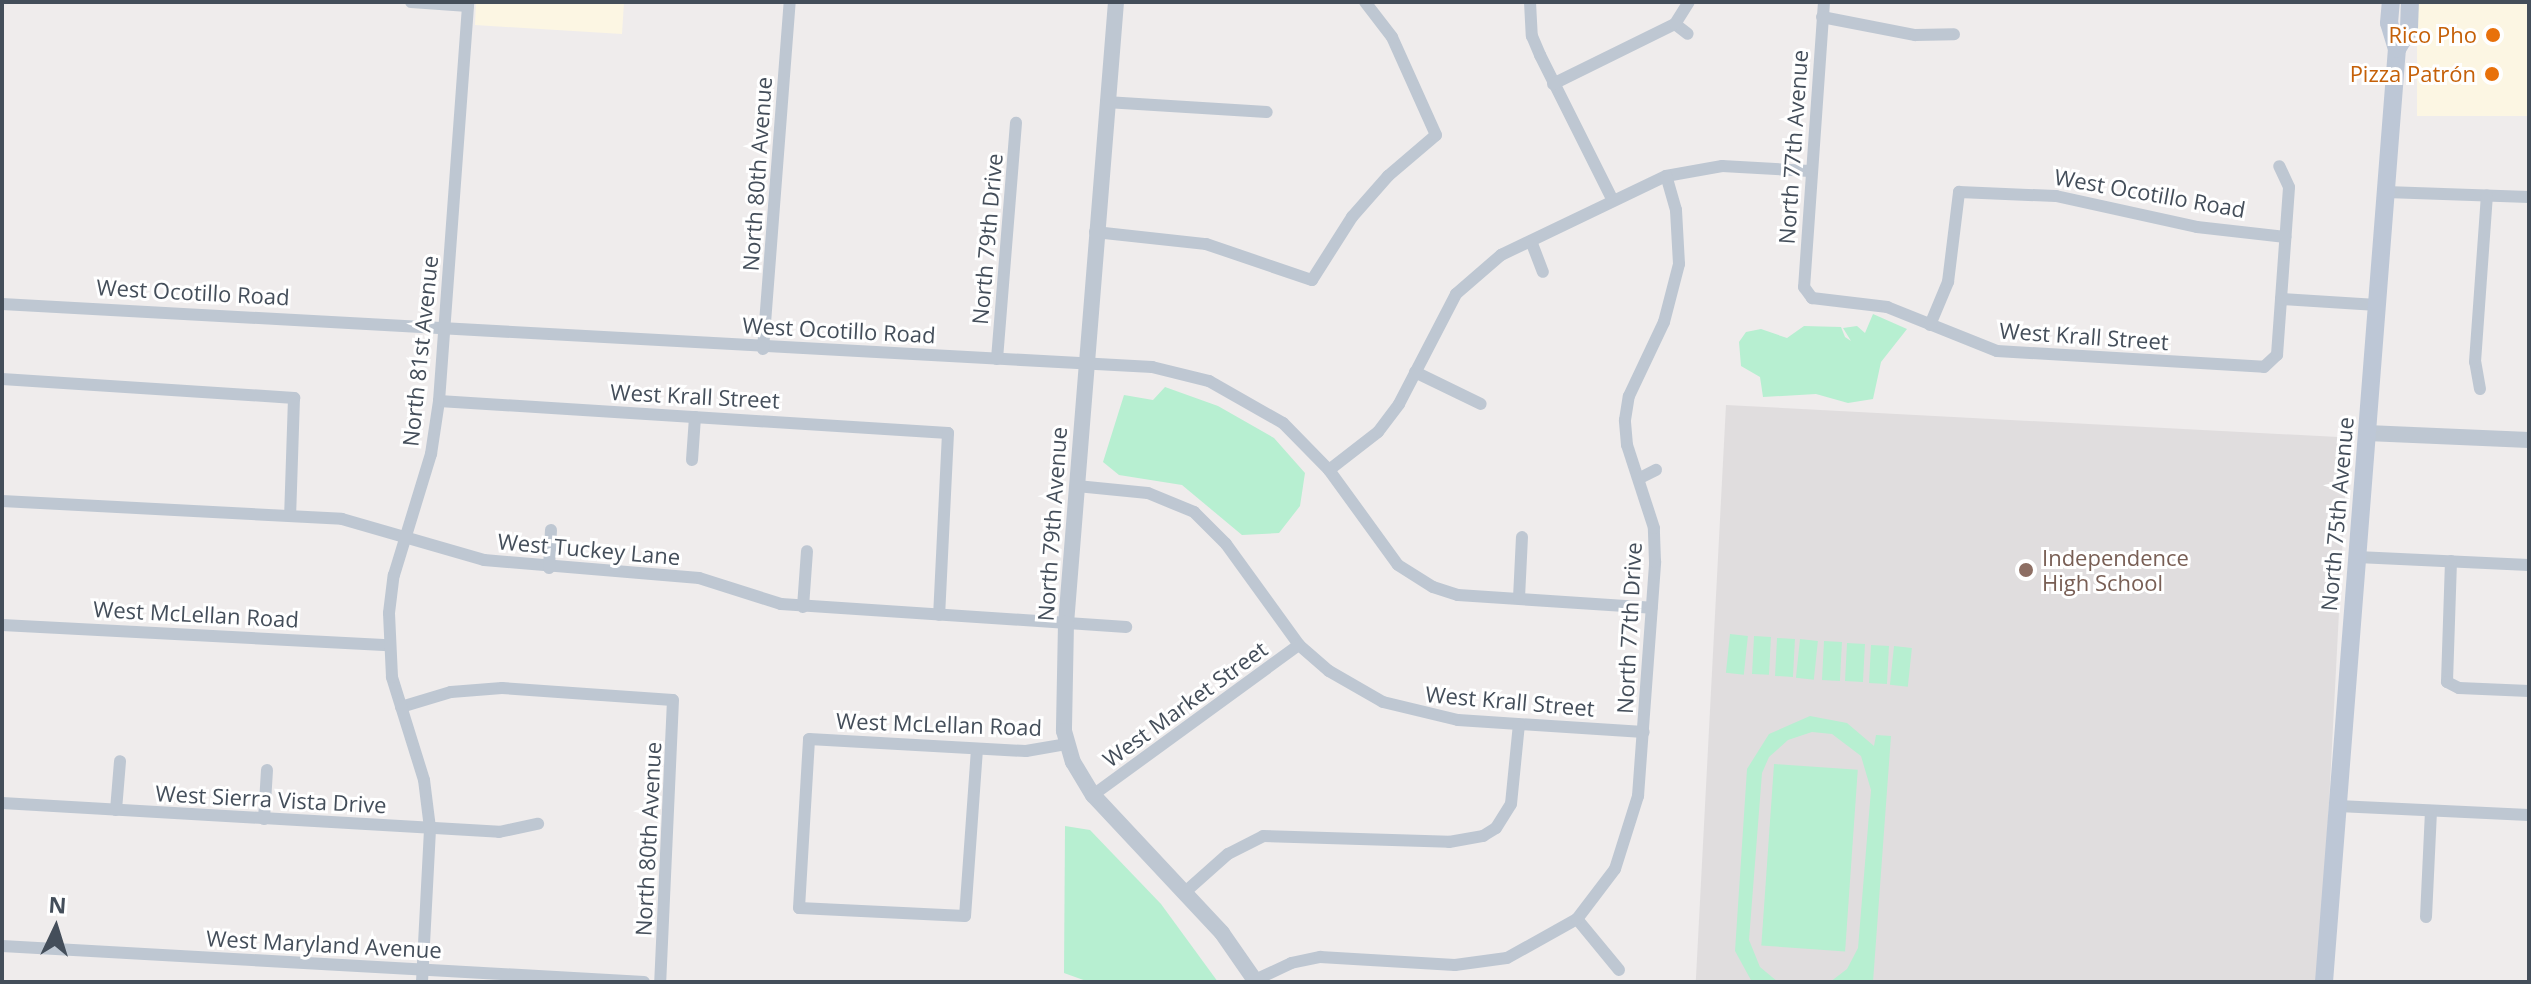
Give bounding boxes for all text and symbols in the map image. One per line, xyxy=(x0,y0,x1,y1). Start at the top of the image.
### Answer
place label: Rico Pho xyxy=(2388,22,2477,48)
marker: Rico Pho xyxy=(2484,26,2502,44)
street label: North 77th Avenue xyxy=(1773,49,1813,245)
place label: Pizza Patrón xyxy=(2350,61,2476,87)
marker: Pizza Patrón xyxy=(2483,65,2501,83)
street label: North 80th Avenue xyxy=(737,76,777,272)
street label: North 79th Drive xyxy=(966,152,1008,326)
street label: West Ocotillo Road xyxy=(2052,163,2248,223)
street label: North 81st Avenue xyxy=(397,254,443,448)
street label: West Ocotillo Road xyxy=(96,274,290,310)
street label: West Ocotillo Road xyxy=(742,312,936,348)
street label: West Krall Street xyxy=(1998,317,2170,355)
street label: West Krall Street xyxy=(610,378,780,414)
street label: North 75th Avenue xyxy=(2315,416,2359,612)
street label: North 79th Avenue xyxy=(1032,426,1072,622)
street label: West Tuckey Lane xyxy=(497,528,681,570)
street label: North 77th Drive xyxy=(1611,541,1647,715)
place label: Independence High School xyxy=(2042,544,2189,596)
marker: Independence High School xyxy=(2017,561,2035,579)
street label: West McLellan Road xyxy=(92,595,300,633)
street label: West Market Street xyxy=(1098,636,1272,772)
street label: West Krall Street xyxy=(1424,680,1596,722)
street label: West McLellan Road xyxy=(836,707,1042,741)
street label: North 80th Avenue xyxy=(630,741,666,937)
street label: West Sierra Vista Drive xyxy=(155,780,387,818)
north arrow xyxy=(16,888,96,968)
text: N xyxy=(48,888,68,920)
street label: West Maryland Avenue xyxy=(206,925,442,963)

